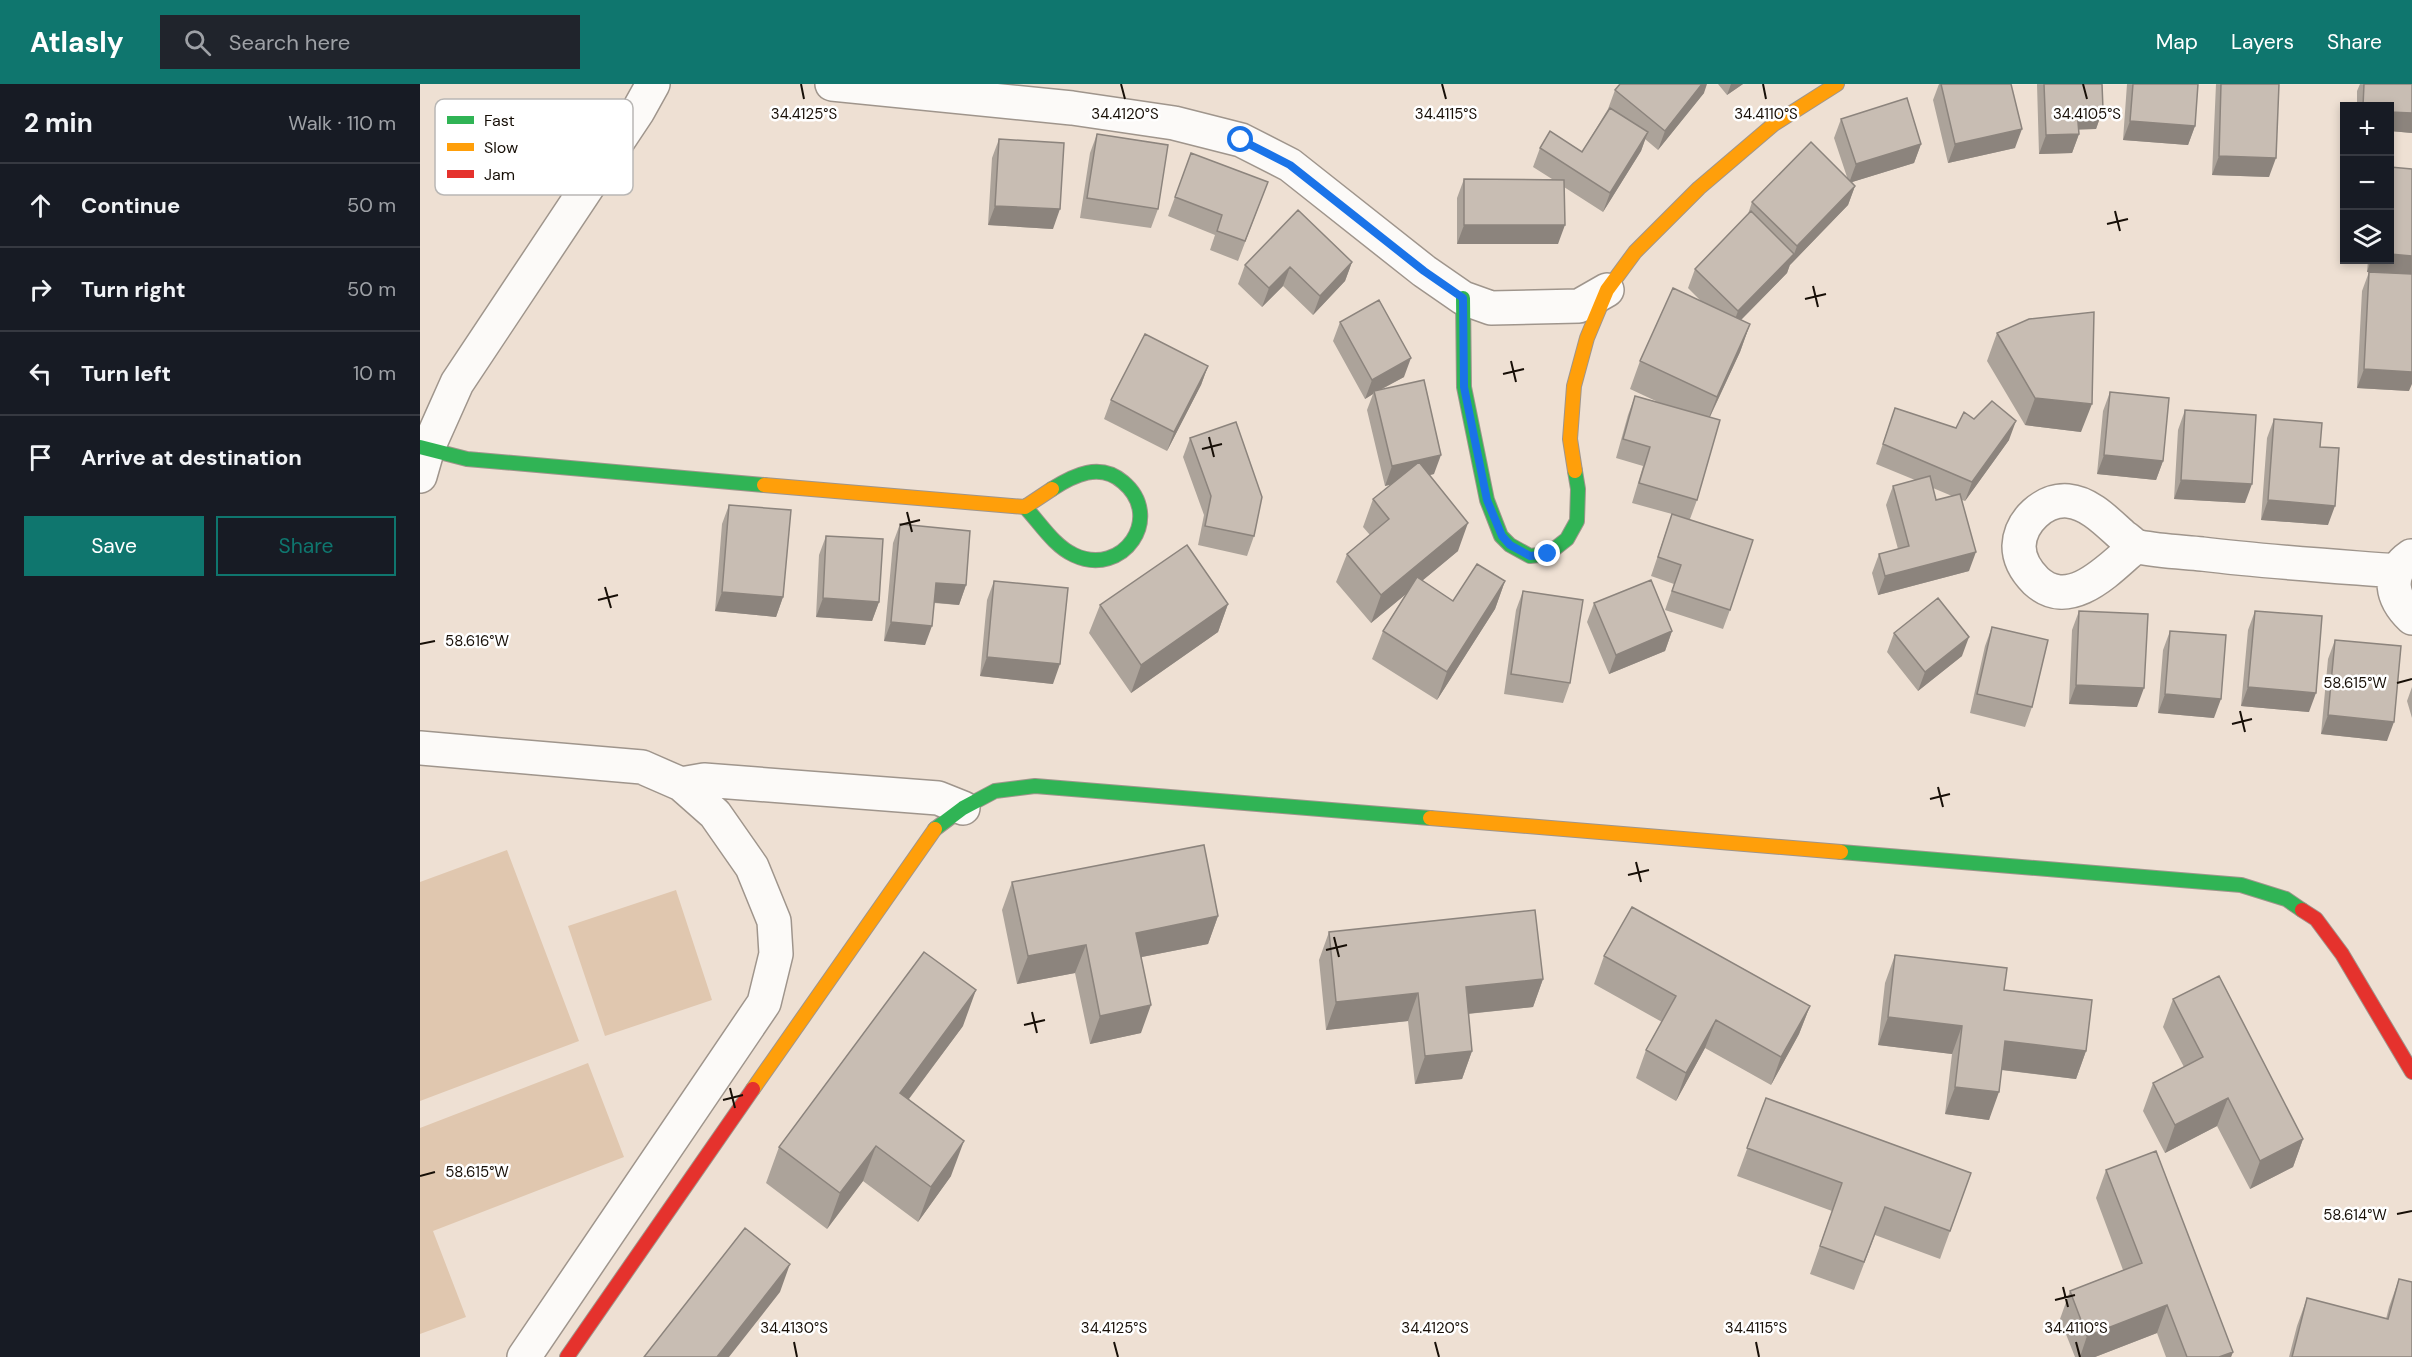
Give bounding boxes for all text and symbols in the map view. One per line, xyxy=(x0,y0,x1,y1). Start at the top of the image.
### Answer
search box xyxy=(160,15,580,69)
text: Atlasly xyxy=(30,24,124,61)
icon: search xyxy=(181,26,214,59)
text: Search here xyxy=(229,28,350,57)
text: Map xyxy=(2156,28,2198,56)
text: Layers xyxy=(2231,28,2294,56)
text: Share xyxy=(2327,28,2382,56)
legend xyxy=(435,99,633,195)
map controls xyxy=(2340,102,2394,264)
button: + xyxy=(2340,102,2394,156)
text: 34.4125°S xyxy=(771,104,837,124)
text: 34.4120°S xyxy=(1091,104,1159,124)
text: 34.4115°S xyxy=(1415,104,1477,124)
text: 34.4110°S xyxy=(1734,104,1798,124)
text: 34.4105°S xyxy=(2053,104,2121,124)
text: 2 min xyxy=(24,106,93,140)
text: Walk · 110 m xyxy=(288,110,396,136)
text: Fast xyxy=(484,110,515,131)
route start xyxy=(1227,126,1253,152)
text: Slow xyxy=(484,137,518,158)
button: − xyxy=(2340,156,2394,210)
text: Jam xyxy=(484,164,515,185)
icon: ahead xyxy=(24,189,57,222)
text: Continue xyxy=(81,191,180,220)
text: 50 m xyxy=(347,192,396,218)
button: layers xyxy=(2340,210,2394,264)
icon: right xyxy=(24,273,57,306)
text: Turn right xyxy=(81,275,186,304)
text: 50 m xyxy=(347,276,396,302)
icon: left xyxy=(24,357,57,390)
text: Turn left xyxy=(81,359,171,388)
text: 10 m xyxy=(353,360,396,386)
icon: arrive xyxy=(24,441,57,474)
text: Arrive at destination xyxy=(81,443,302,472)
button: Save xyxy=(24,516,204,576)
button: Share xyxy=(216,516,396,576)
route end xyxy=(1534,540,1560,566)
text: 58.616°W xyxy=(445,631,509,651)
text: 58.615°W xyxy=(2323,673,2387,693)
text: 58.615°W xyxy=(445,1162,509,1182)
text: 58.614°W xyxy=(2323,1205,2387,1225)
text: 34.4130°S xyxy=(760,1318,828,1338)
text: 34.4125°S xyxy=(1081,1318,1147,1338)
text: 34.4120°S xyxy=(1401,1318,1469,1338)
text: 34.4115°S xyxy=(1725,1318,1787,1338)
text: 34.4110°S xyxy=(2044,1318,2108,1338)

